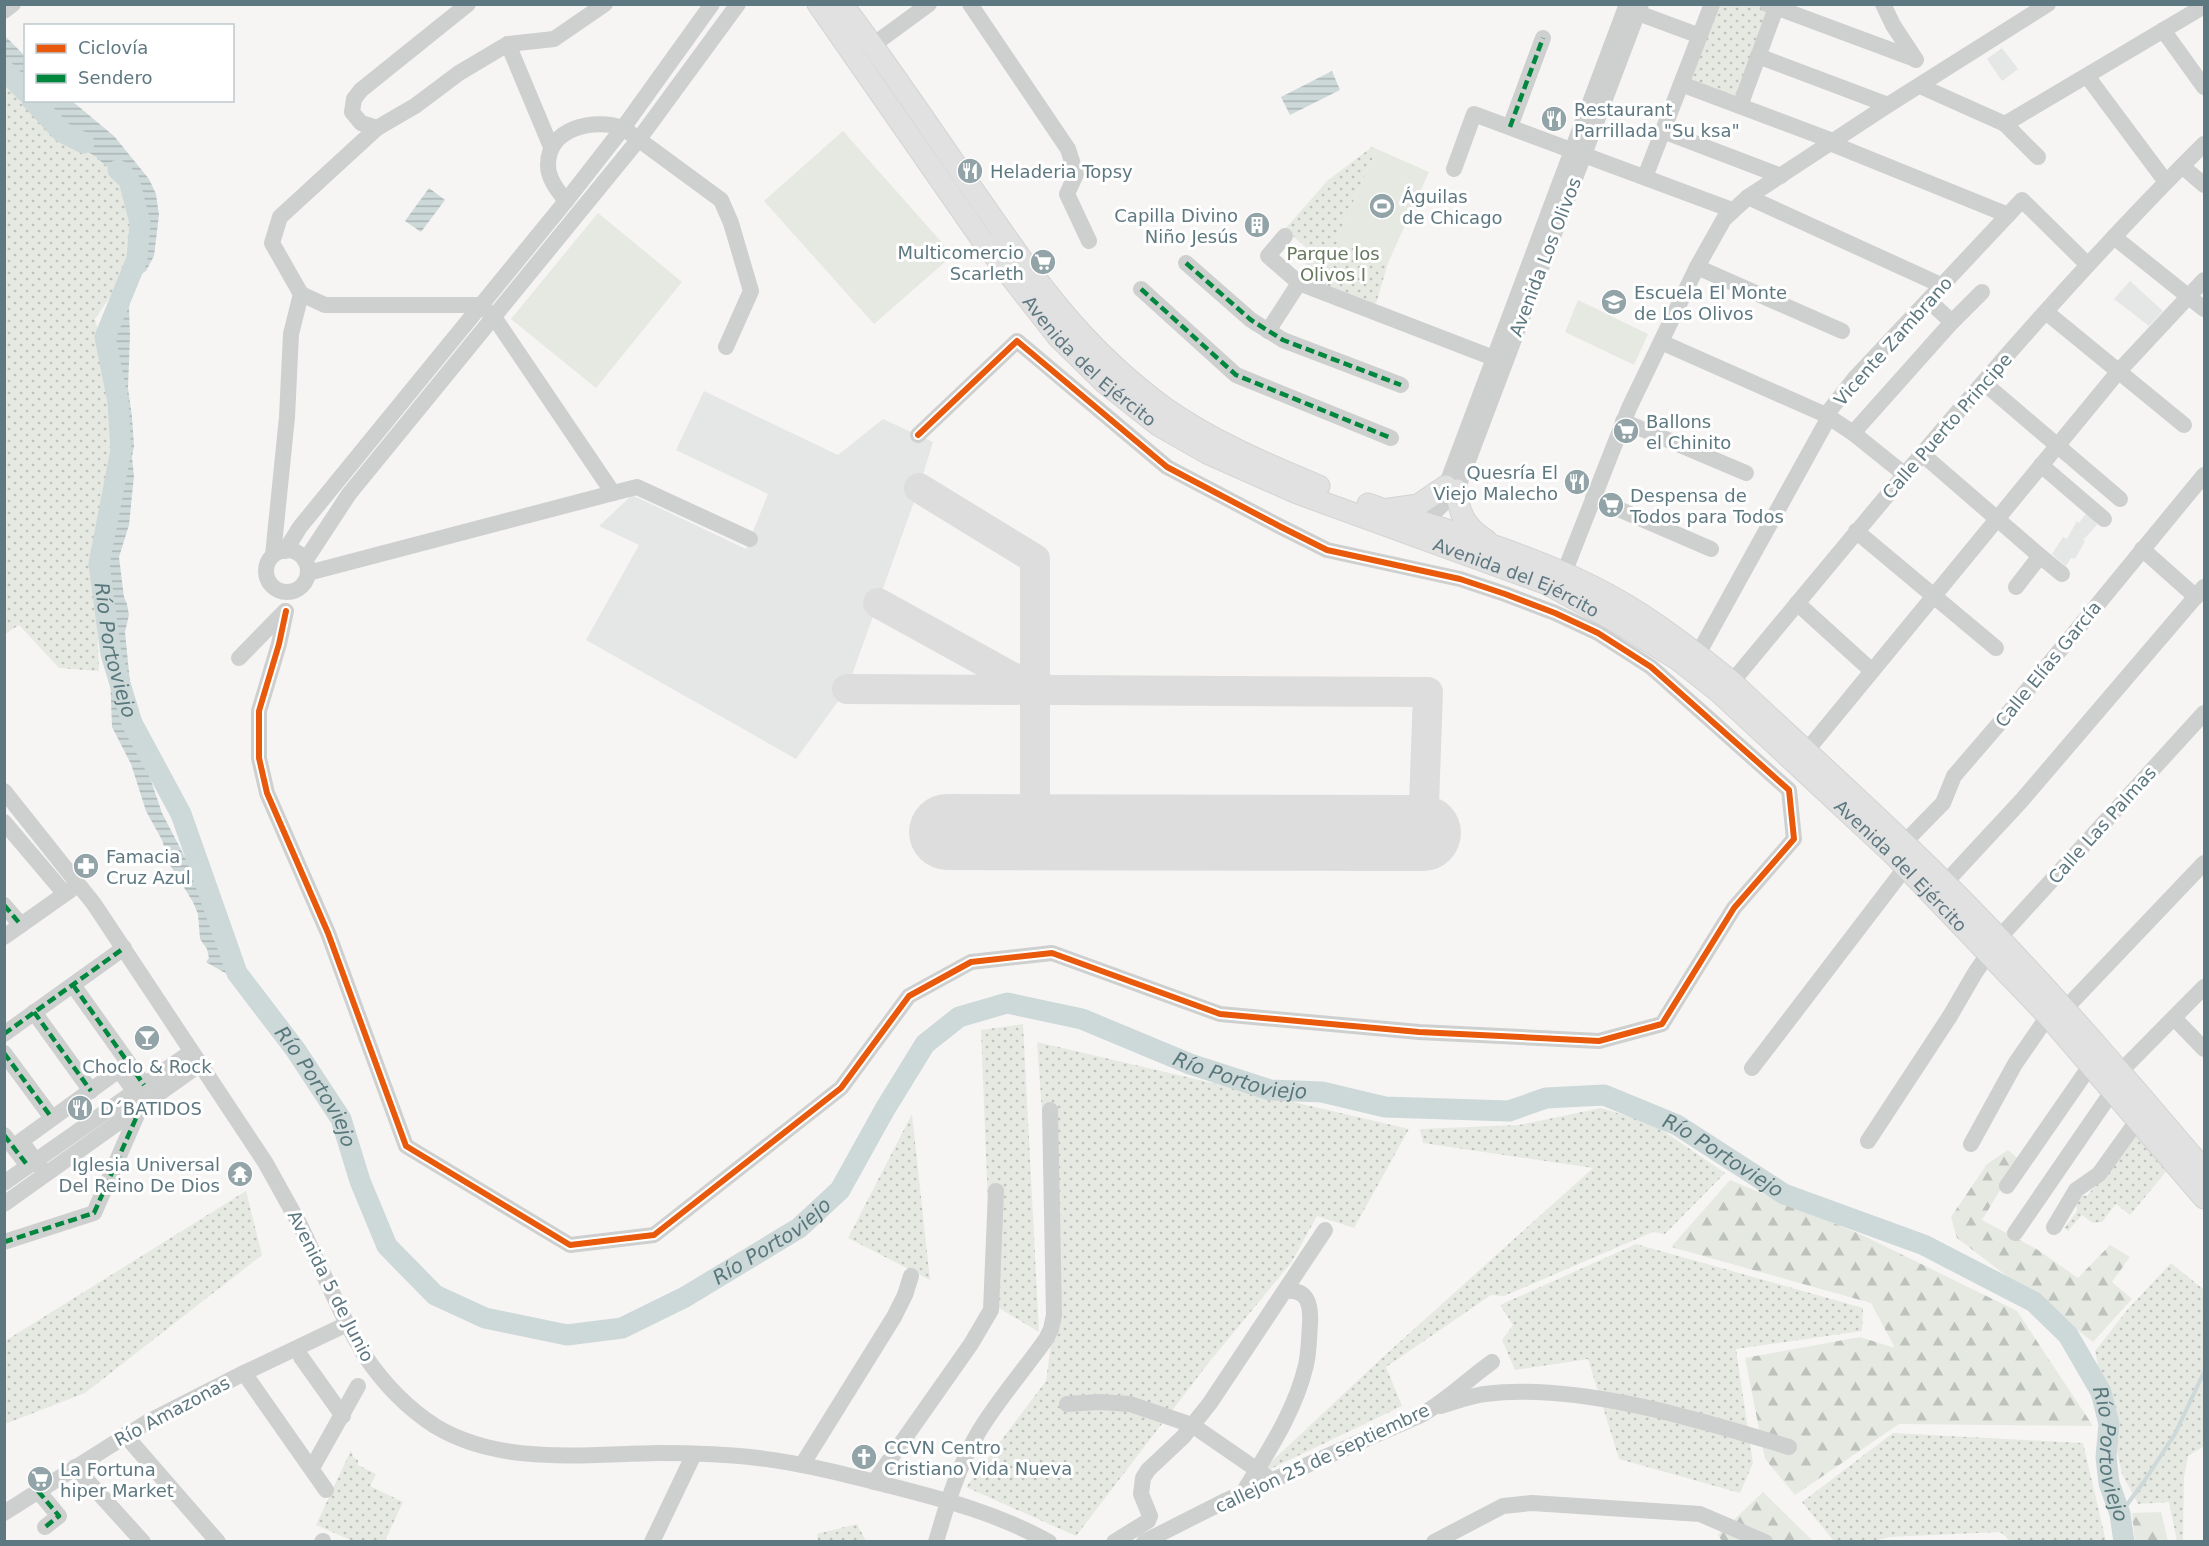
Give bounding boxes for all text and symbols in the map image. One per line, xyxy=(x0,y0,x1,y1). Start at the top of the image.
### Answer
legend xyxy=(24,24,234,102)
text: Ciclovía xyxy=(78,37,148,58)
text: Sendero xyxy=(78,67,152,88)
place label: Restaurant Parrillada "Su ksa" xyxy=(1574,99,1740,141)
restaurant icon: Restaurant Parrillada "Su ksa" xyxy=(1539,104,1569,134)
restaurant icon: Heladeria Topsy xyxy=(955,156,985,186)
place label: Heladeria Topsy xyxy=(990,161,1133,182)
street label: Avenida Los Olivos xyxy=(1505,175,1585,339)
place label: Águilas de Chicago xyxy=(1402,186,1503,228)
sports icon: Águilas de Chicago xyxy=(1367,191,1397,221)
place label: Capilla Divino Niño Jesús xyxy=(1114,205,1238,247)
building icon: Capilla Divino Niño Jesús xyxy=(1242,210,1272,240)
place label: Multicomercio Scarleth xyxy=(898,242,1024,284)
park label: Parque los Olivos I xyxy=(1286,243,1380,285)
supermarket icon: Multicomercio Scarleth xyxy=(1028,247,1058,277)
street label: Vicente Zambrano xyxy=(1830,272,1956,410)
place label: Escuela El Monte de Los Olivos xyxy=(1634,282,1787,324)
school or university icon: Escuela El Monte de Los Olivos xyxy=(1599,287,1629,317)
street label: Avenida del Ejército xyxy=(1019,291,1161,430)
street label: Calle Puerto Principe xyxy=(1878,349,2016,503)
place label: Ballons el Chinito xyxy=(1646,411,1731,453)
supermarket icon: Ballons el Chinito xyxy=(1611,416,1641,446)
place label: Quesría El Viejo Malecho xyxy=(1433,462,1558,504)
restaurant icon: Quesría El Viejo Malecho xyxy=(1562,467,1592,497)
place label: Despensa de Todos para Todos xyxy=(1629,485,1784,527)
supermarket icon: Despensa de Todos para Todos xyxy=(1596,490,1626,520)
street label: Avenida del Ejército xyxy=(1430,533,1603,621)
water label: Río Portoviejo xyxy=(90,581,142,721)
street label: Calle Elías García xyxy=(1991,597,2105,731)
street label: Calle Las Palmas xyxy=(2044,762,2160,888)
street label: Avenida del Ejército xyxy=(1831,795,1972,936)
place label: Famacia Cruz Azul xyxy=(106,846,191,888)
pharmacy icon: Famacia Cruz Azul xyxy=(71,851,101,881)
water label: Río Portoviejo xyxy=(270,1021,361,1150)
bar icon: Choclo & Rock xyxy=(132,1023,162,1053)
water label: Río Portoviejo xyxy=(1170,1046,1308,1103)
place label: Choclo & Rock xyxy=(82,1056,212,1077)
restaurant icon: D´BATIDOS xyxy=(65,1093,95,1123)
place label: D´BATIDOS xyxy=(100,1098,202,1119)
water label: Río Portoviejo xyxy=(1659,1108,1788,1202)
place label: Iglesia Universal Del Reino De Dios xyxy=(59,1154,220,1196)
temple icon: Iglesia Universal Del Reino De Dios xyxy=(225,1159,255,1189)
water label: Río Portoviejo xyxy=(708,1193,836,1290)
street label: Avenida 5 de Junio xyxy=(284,1207,378,1365)
street label: Río Amazonas xyxy=(111,1372,233,1450)
water label: Río Portoviejo xyxy=(2088,1384,2133,1523)
street label: callejon 25 de septiembre xyxy=(1212,1399,1432,1517)
place label: CCVN Centro Cristiano Vida Nueva xyxy=(884,1437,1072,1479)
church icon: CCVN Centro Cristiano Vida Nueva xyxy=(849,1442,879,1472)
place label: La Fortuna hiper Market xyxy=(60,1459,174,1501)
supermarket icon: La Fortuna hiper Market xyxy=(25,1464,55,1494)

